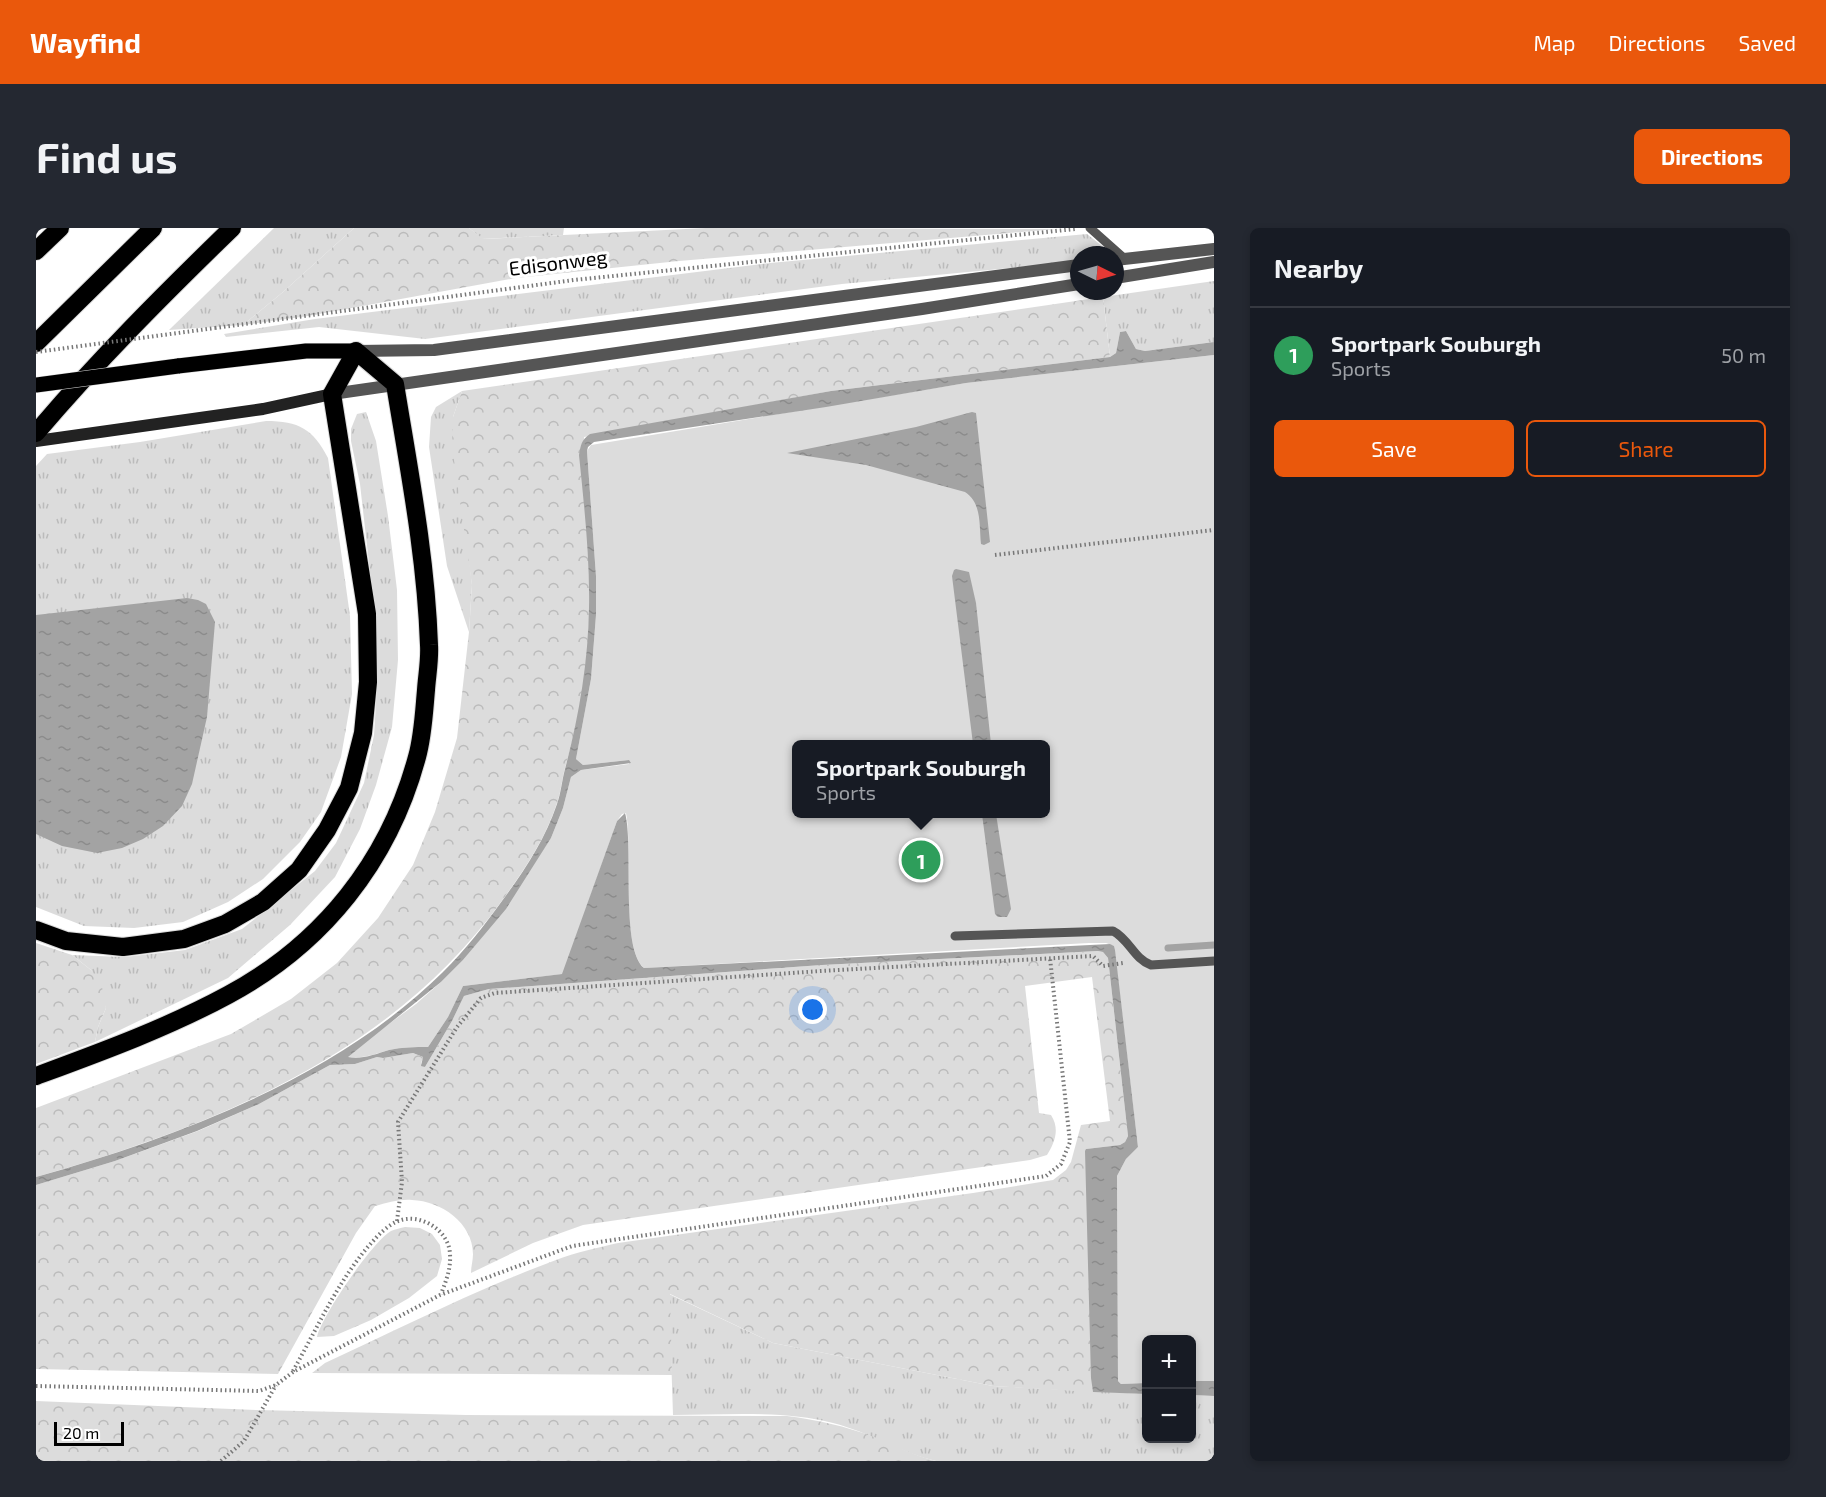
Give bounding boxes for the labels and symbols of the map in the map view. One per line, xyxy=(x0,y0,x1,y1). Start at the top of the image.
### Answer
street label: Edisonweg xyxy=(507,244,609,280)
north arrow xyxy=(1070,246,1124,300)
pin: 1 xyxy=(902,838,940,882)
your location xyxy=(798,995,827,1024)
scale bar xyxy=(54,1419,124,1446)

